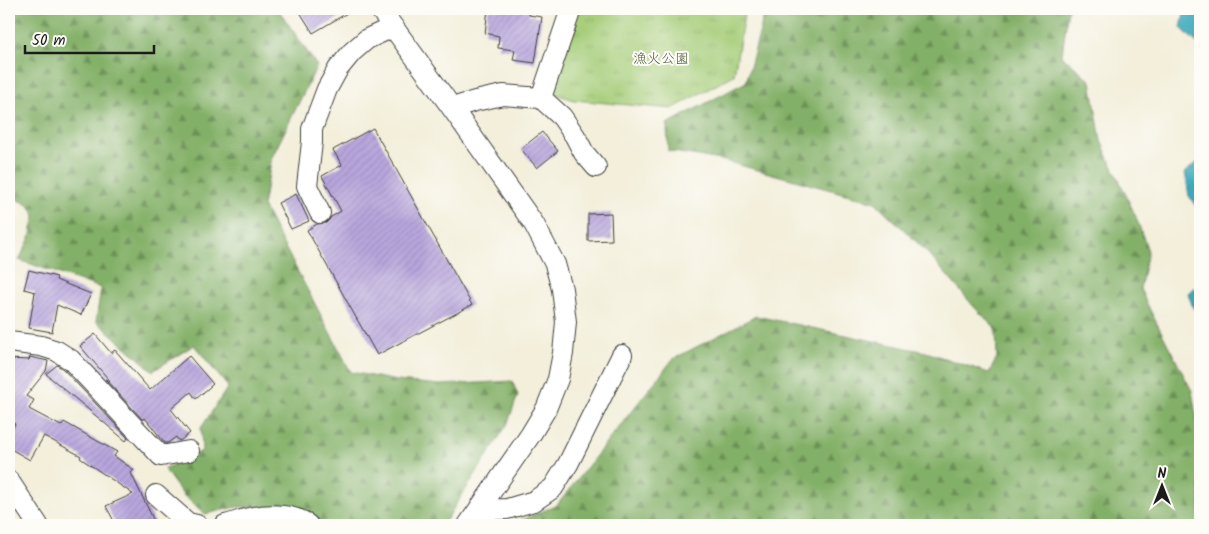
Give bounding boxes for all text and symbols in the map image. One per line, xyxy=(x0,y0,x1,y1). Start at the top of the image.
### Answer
scale bar xyxy=(25,22,154,54)
text: 50 m xyxy=(32,29,66,53)
park label: 漁火公園 xyxy=(633,48,689,70)
north arrow xyxy=(1136,462,1186,512)
text: N xyxy=(1158,463,1167,485)

